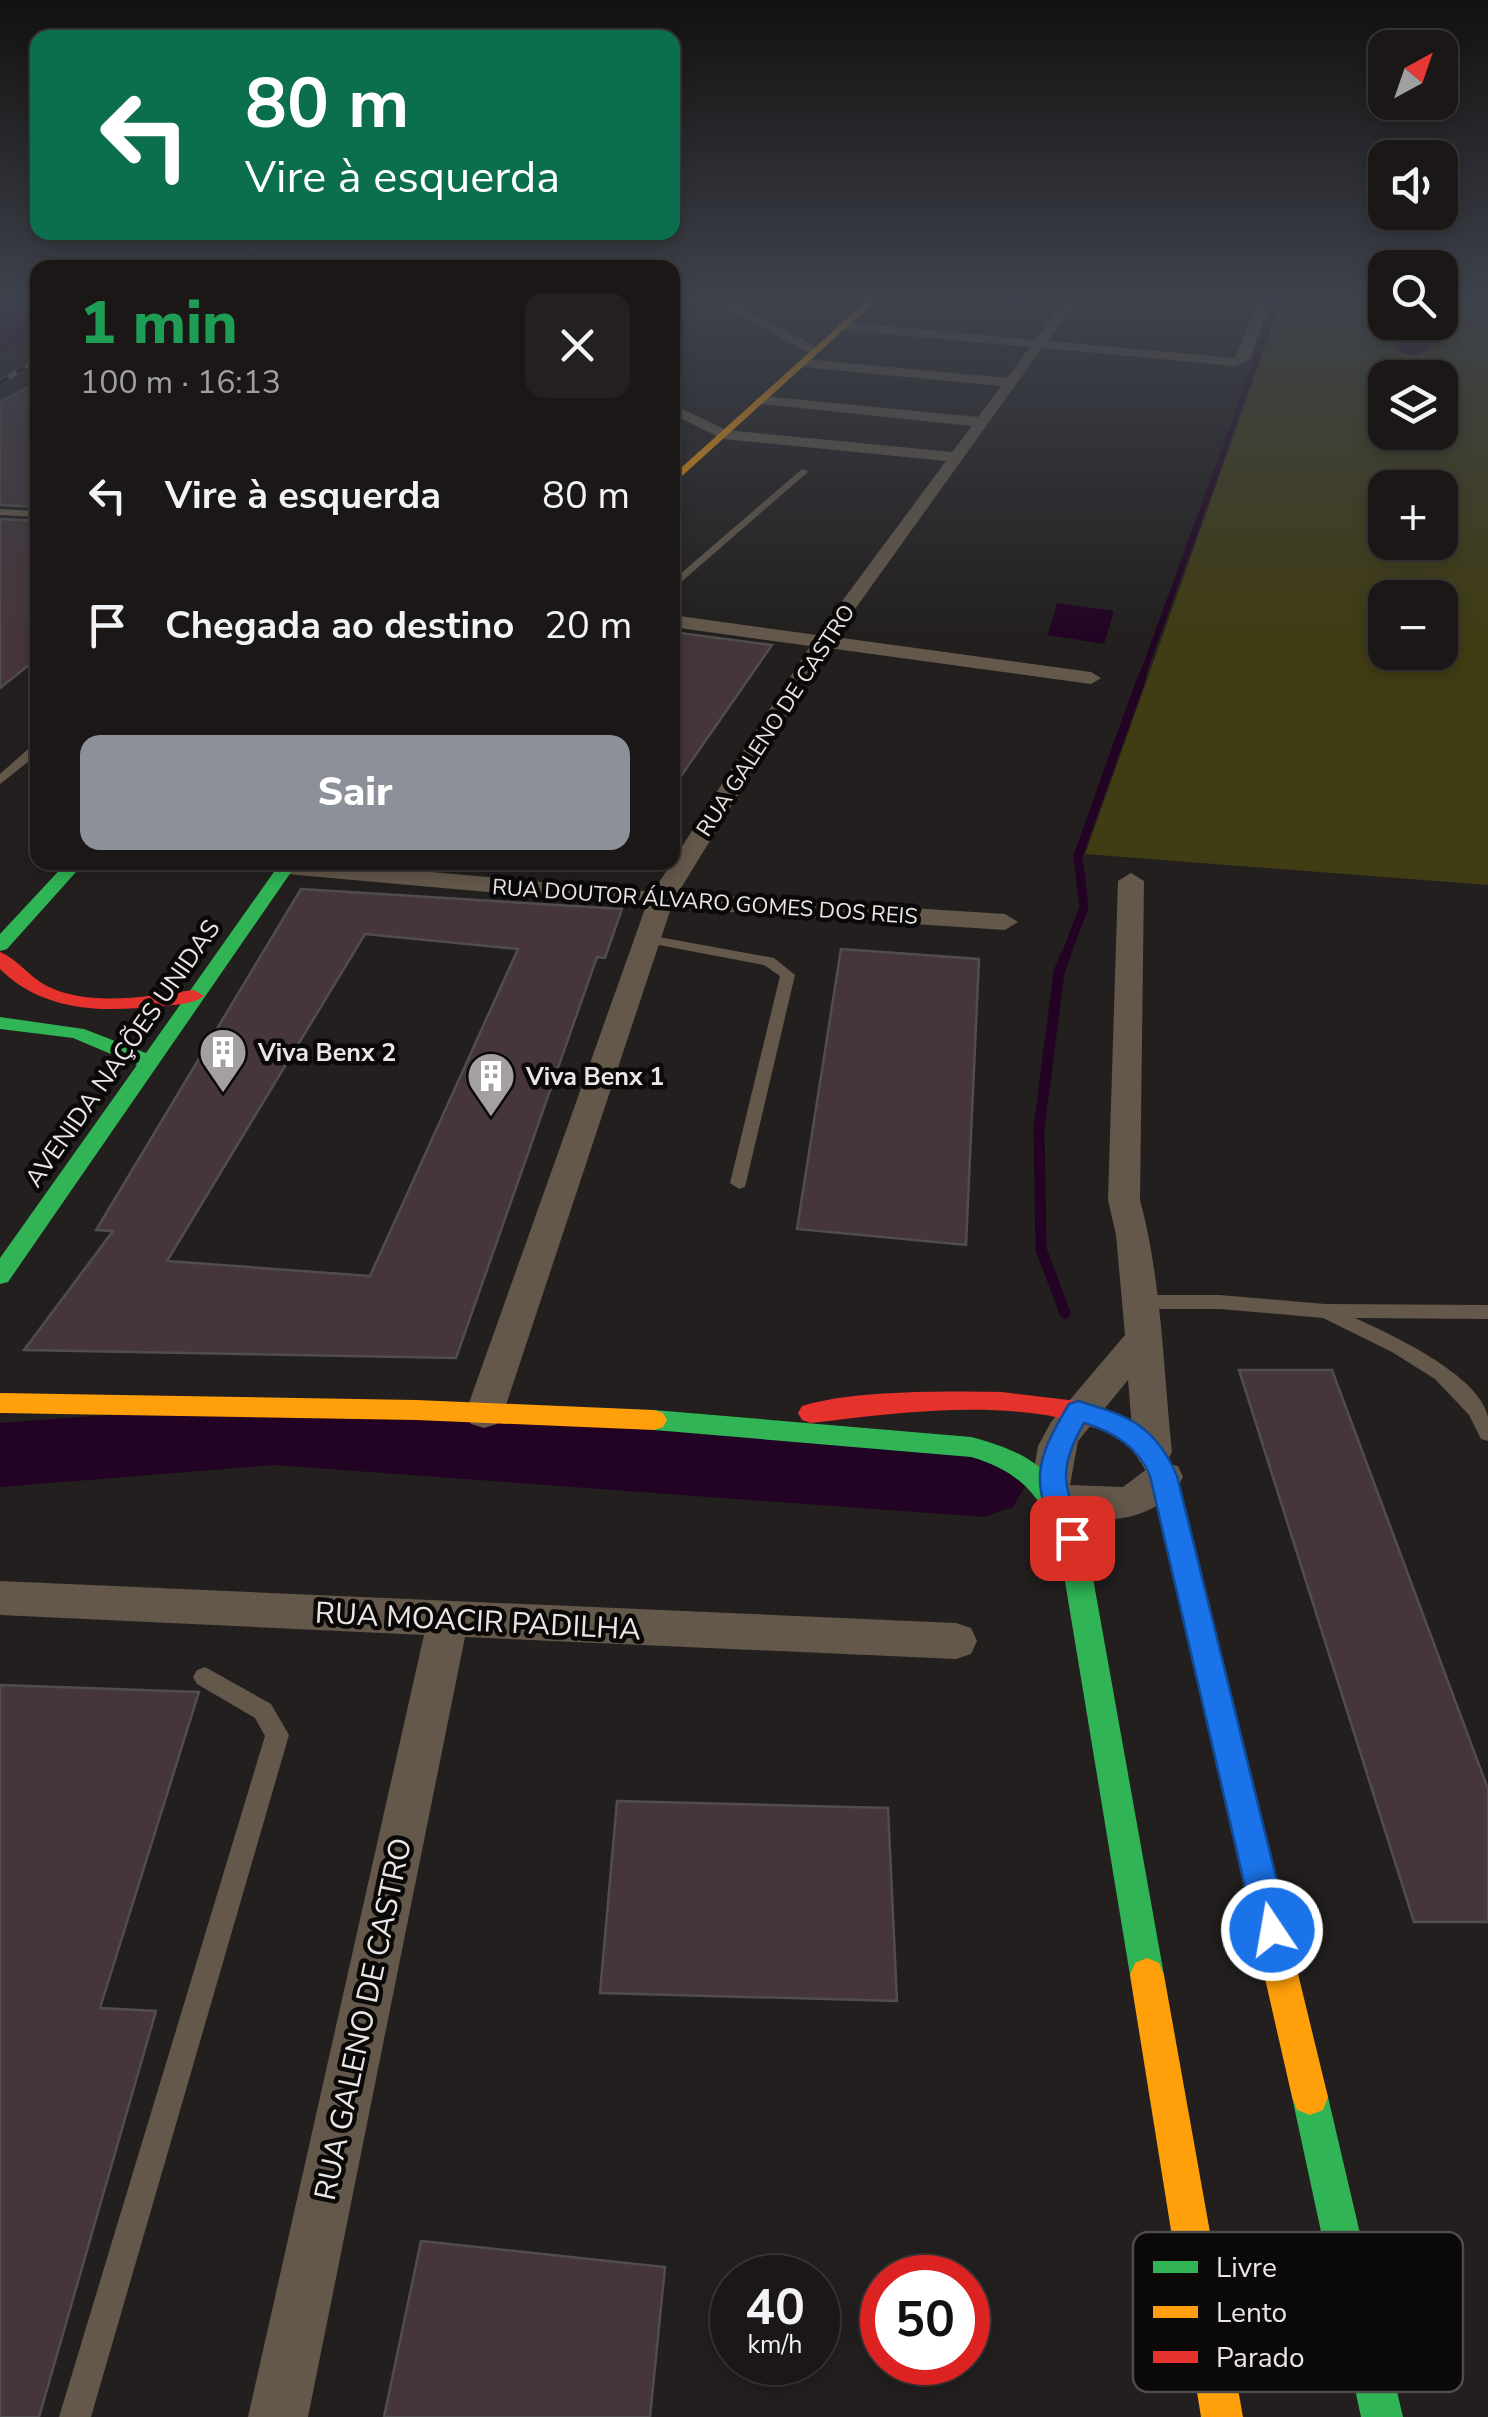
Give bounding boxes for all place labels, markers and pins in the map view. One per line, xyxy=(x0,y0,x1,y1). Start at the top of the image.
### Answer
building icon: Viva Benx 2 xyxy=(197,1026,249,1094)
place label: Viva Benx 2 xyxy=(257,1036,396,1070)
building icon: Viva Benx 1 xyxy=(465,1050,517,1118)
place label: Viva Benx 1 xyxy=(525,1060,664,1094)
pin xyxy=(1030,1496,1115,1581)

